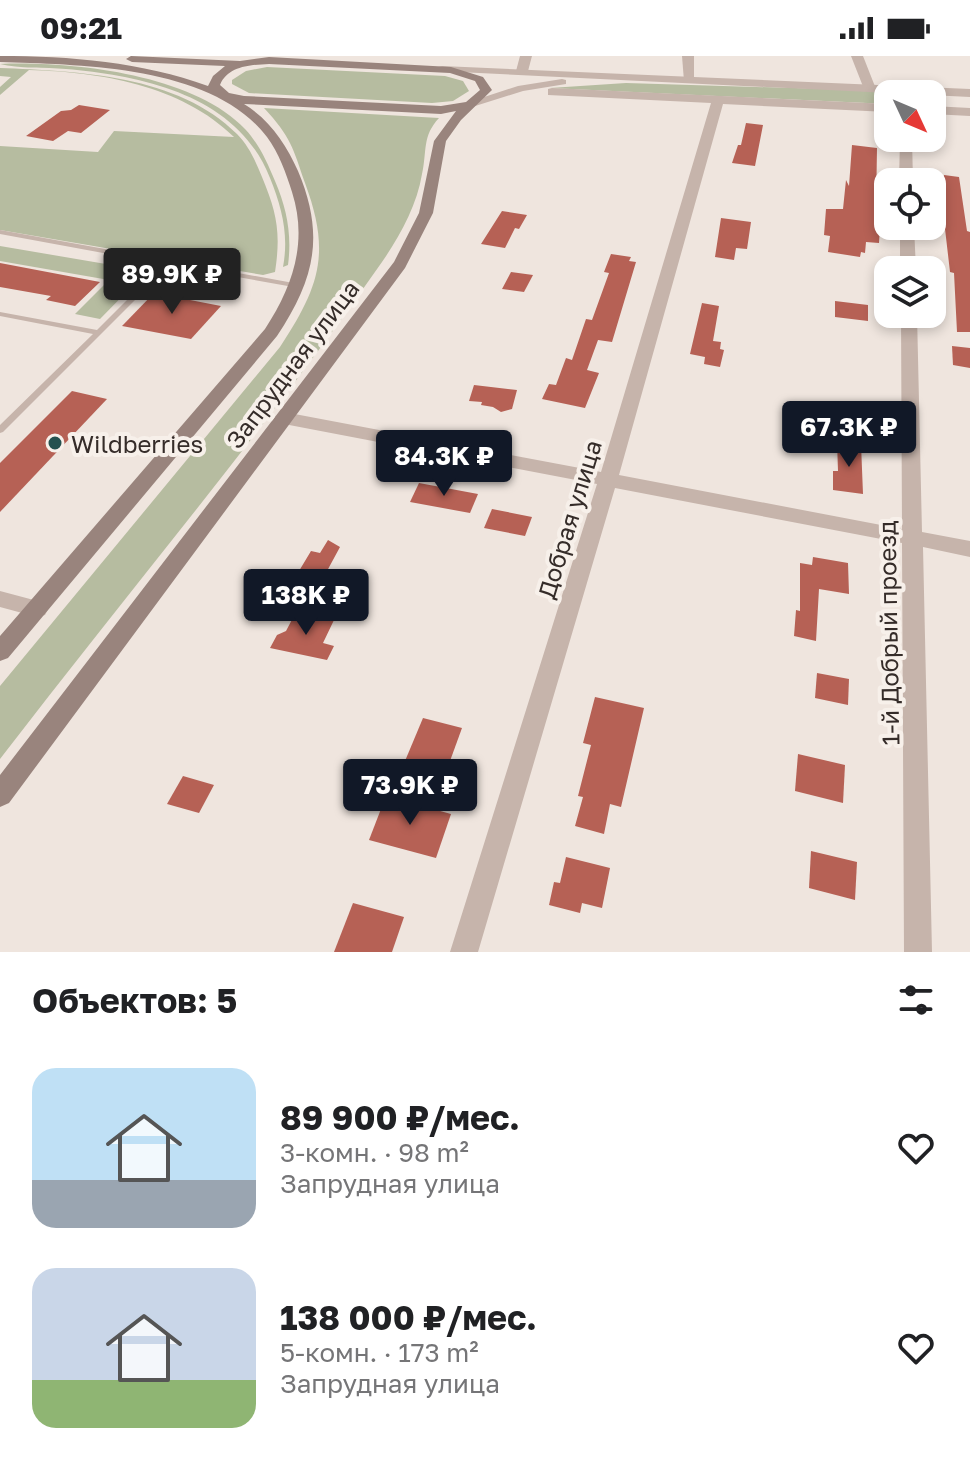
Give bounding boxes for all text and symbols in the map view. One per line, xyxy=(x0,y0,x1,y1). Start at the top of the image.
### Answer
text: 09:21 xyxy=(40,10,122,46)
north arrow xyxy=(874,80,946,152)
map controls xyxy=(874,80,946,328)
button: locate xyxy=(874,168,946,240)
pin: 89.9K ₽ xyxy=(98,248,246,316)
button: layers xyxy=(874,256,946,328)
text: 89.9K ₽ xyxy=(122,258,222,289)
street label: Запрудная улица xyxy=(219,274,365,454)
pin: 67.3K ₽ xyxy=(775,401,923,469)
text: 67.3K ₽ xyxy=(800,411,898,442)
place label: Wildberries xyxy=(71,429,203,458)
pin: 84.3K ₽ xyxy=(370,430,518,498)
marker: Wildberries xyxy=(46,434,64,452)
street label: Добрая улица xyxy=(531,436,607,602)
text: 84.3K ₽ xyxy=(394,440,494,471)
street label: 1-й Добрый проезд xyxy=(872,520,904,746)
pin: 138K ₽ xyxy=(241,569,371,637)
text: 138K ₽ xyxy=(262,579,350,610)
pin: 73.9K ₽ xyxy=(336,759,484,827)
text: 73.9K ₽ xyxy=(361,769,459,800)
icon: filters xyxy=(894,978,938,1022)
text: Объектов: 5 xyxy=(32,980,237,1020)
text: 89 900 ₽/мес. xyxy=(280,1097,520,1137)
icon: home xyxy=(96,1100,192,1196)
icon: heart xyxy=(894,1126,938,1170)
text: 3-комн. · 98 m² xyxy=(280,1137,469,1168)
text: Запрудная улица xyxy=(280,1168,500,1199)
text: 138 000 ₽/мес. xyxy=(280,1297,537,1337)
icon: home xyxy=(96,1300,192,1396)
icon: heart xyxy=(894,1326,938,1370)
text: 5-комн. · 173 m² xyxy=(280,1337,479,1368)
text: Запрудная улица xyxy=(280,1368,500,1399)

